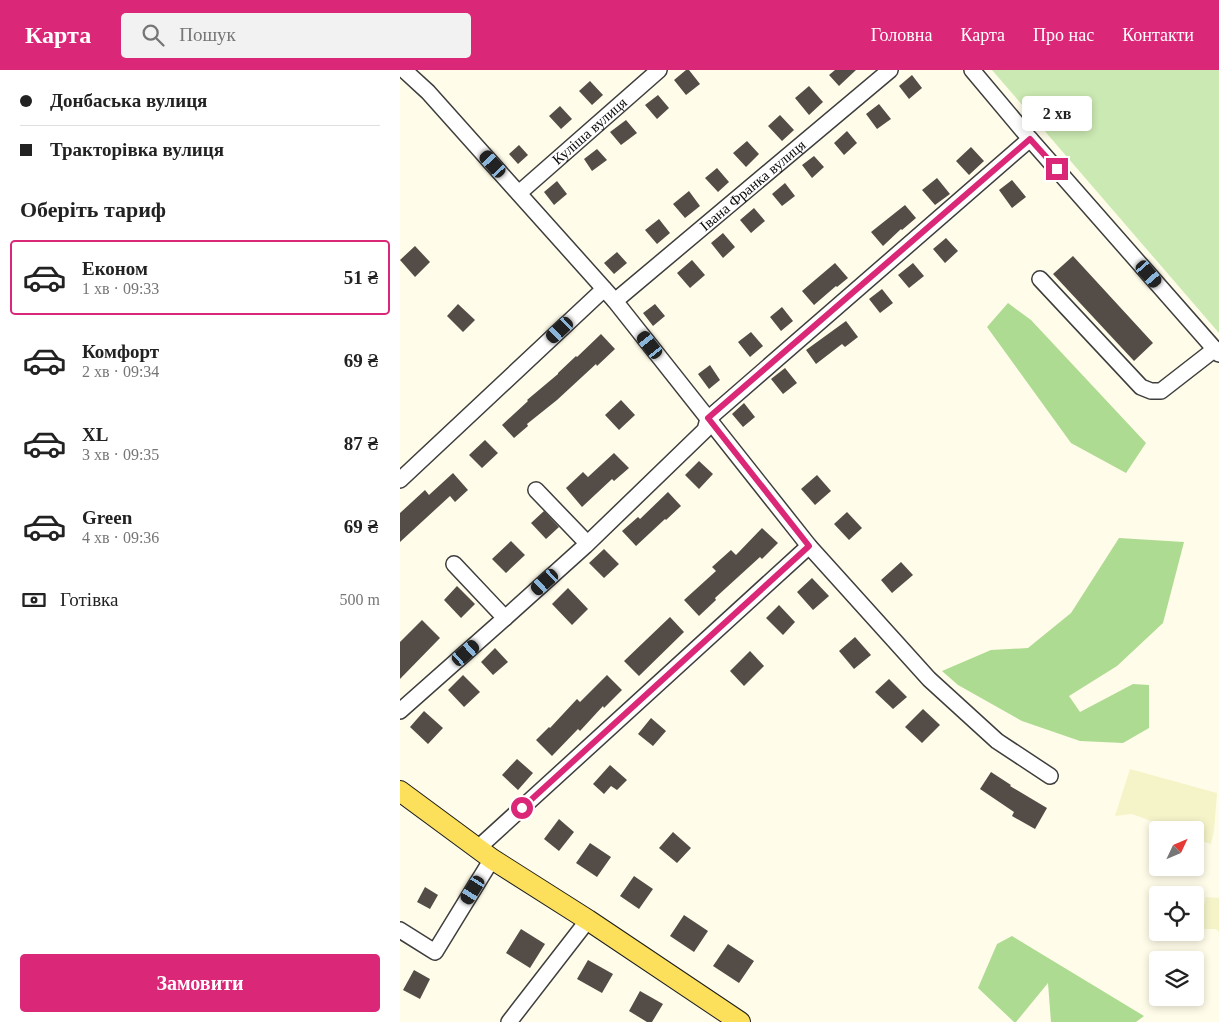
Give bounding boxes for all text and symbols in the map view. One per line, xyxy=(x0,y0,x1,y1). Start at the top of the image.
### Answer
search box xyxy=(121,13,471,58)
icon: search xyxy=(139,21,167,49)
text: Карта xyxy=(25,22,91,48)
text: Пошук xyxy=(179,24,236,45)
text: Головна xyxy=(871,25,932,45)
text: Карта xyxy=(960,25,1005,45)
text: Про нас xyxy=(1033,25,1094,45)
text: Контакти xyxy=(1122,25,1194,45)
text: Донбаська вулиця xyxy=(50,90,207,111)
street label: Куліша вулиця xyxy=(549,94,630,168)
callout: 2 хв xyxy=(1022,97,1092,132)
text: 2 хв xyxy=(1043,105,1071,122)
street label: Івана Франка вулиця xyxy=(697,136,809,234)
text: Тракторівка вулиця xyxy=(50,139,224,160)
car xyxy=(477,148,508,180)
route end xyxy=(1046,158,1068,180)
text: Оберіть тариф xyxy=(20,197,166,222)
icon: car xyxy=(22,255,67,300)
text: Економ xyxy=(82,258,148,279)
car xyxy=(1133,258,1164,290)
text: 51 ₴ xyxy=(344,267,378,288)
text: 1 хв · 09:33 xyxy=(82,280,159,297)
car xyxy=(543,314,576,346)
car xyxy=(634,329,665,361)
icon: car xyxy=(22,338,67,383)
text: Комфорт xyxy=(82,341,159,362)
text: 69 ₴ xyxy=(344,350,378,371)
text: 2 хв · 09:34 xyxy=(82,363,159,380)
icon: car xyxy=(22,421,67,466)
text: XL xyxy=(82,424,108,445)
text: 87 ₴ xyxy=(344,433,378,454)
text: 3 хв · 09:35 xyxy=(82,446,159,463)
icon: car xyxy=(22,504,67,549)
text: Green xyxy=(82,507,132,528)
text: 69 ₴ xyxy=(344,516,378,537)
text: 4 хв · 09:36 xyxy=(82,529,159,546)
car xyxy=(528,566,561,598)
icon: cash xyxy=(20,586,48,614)
text: Готівка xyxy=(60,589,119,610)
text: 500 m xyxy=(340,591,380,608)
car xyxy=(449,637,482,669)
route start xyxy=(511,797,533,819)
north arrow xyxy=(1149,821,1204,876)
map controls xyxy=(1149,821,1204,1006)
car xyxy=(458,873,487,907)
button: locate xyxy=(1149,886,1204,941)
button: layers xyxy=(1149,951,1204,1006)
button: Замовити xyxy=(20,954,380,1012)

